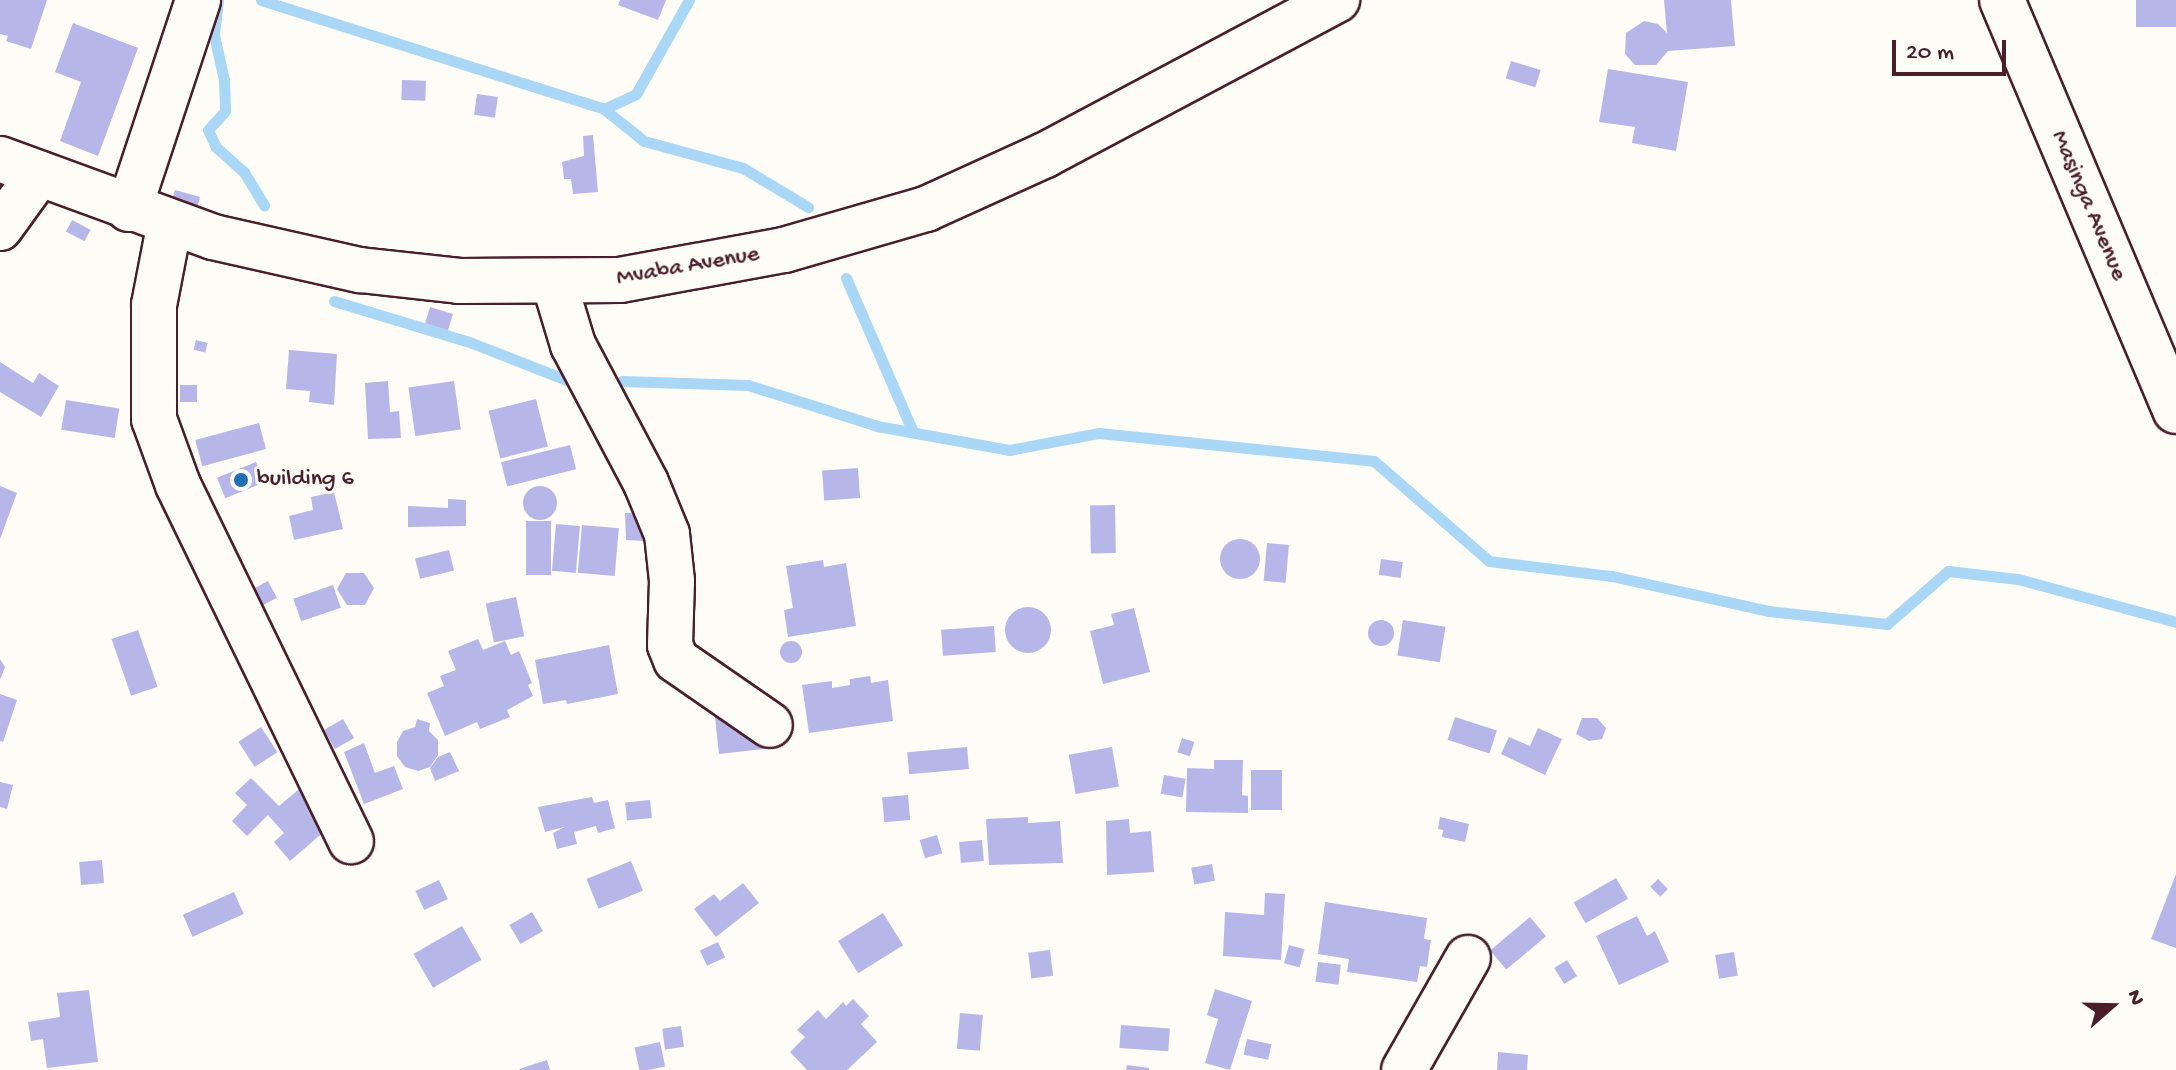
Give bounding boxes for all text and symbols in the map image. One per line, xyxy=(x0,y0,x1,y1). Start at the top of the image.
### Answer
scale bar xyxy=(1896,24,2010,74)
text: 20 m xyxy=(1906,39,1954,68)
street label: Masinga Avenue xyxy=(2043,127,2133,285)
street label: Mvaba Avenue xyxy=(614,240,762,294)
place label: building 6 xyxy=(257,466,354,494)
marker: building 6 xyxy=(232,471,250,489)
north arrow xyxy=(2072,966,2152,1046)
text: N xyxy=(2120,987,2149,1009)

